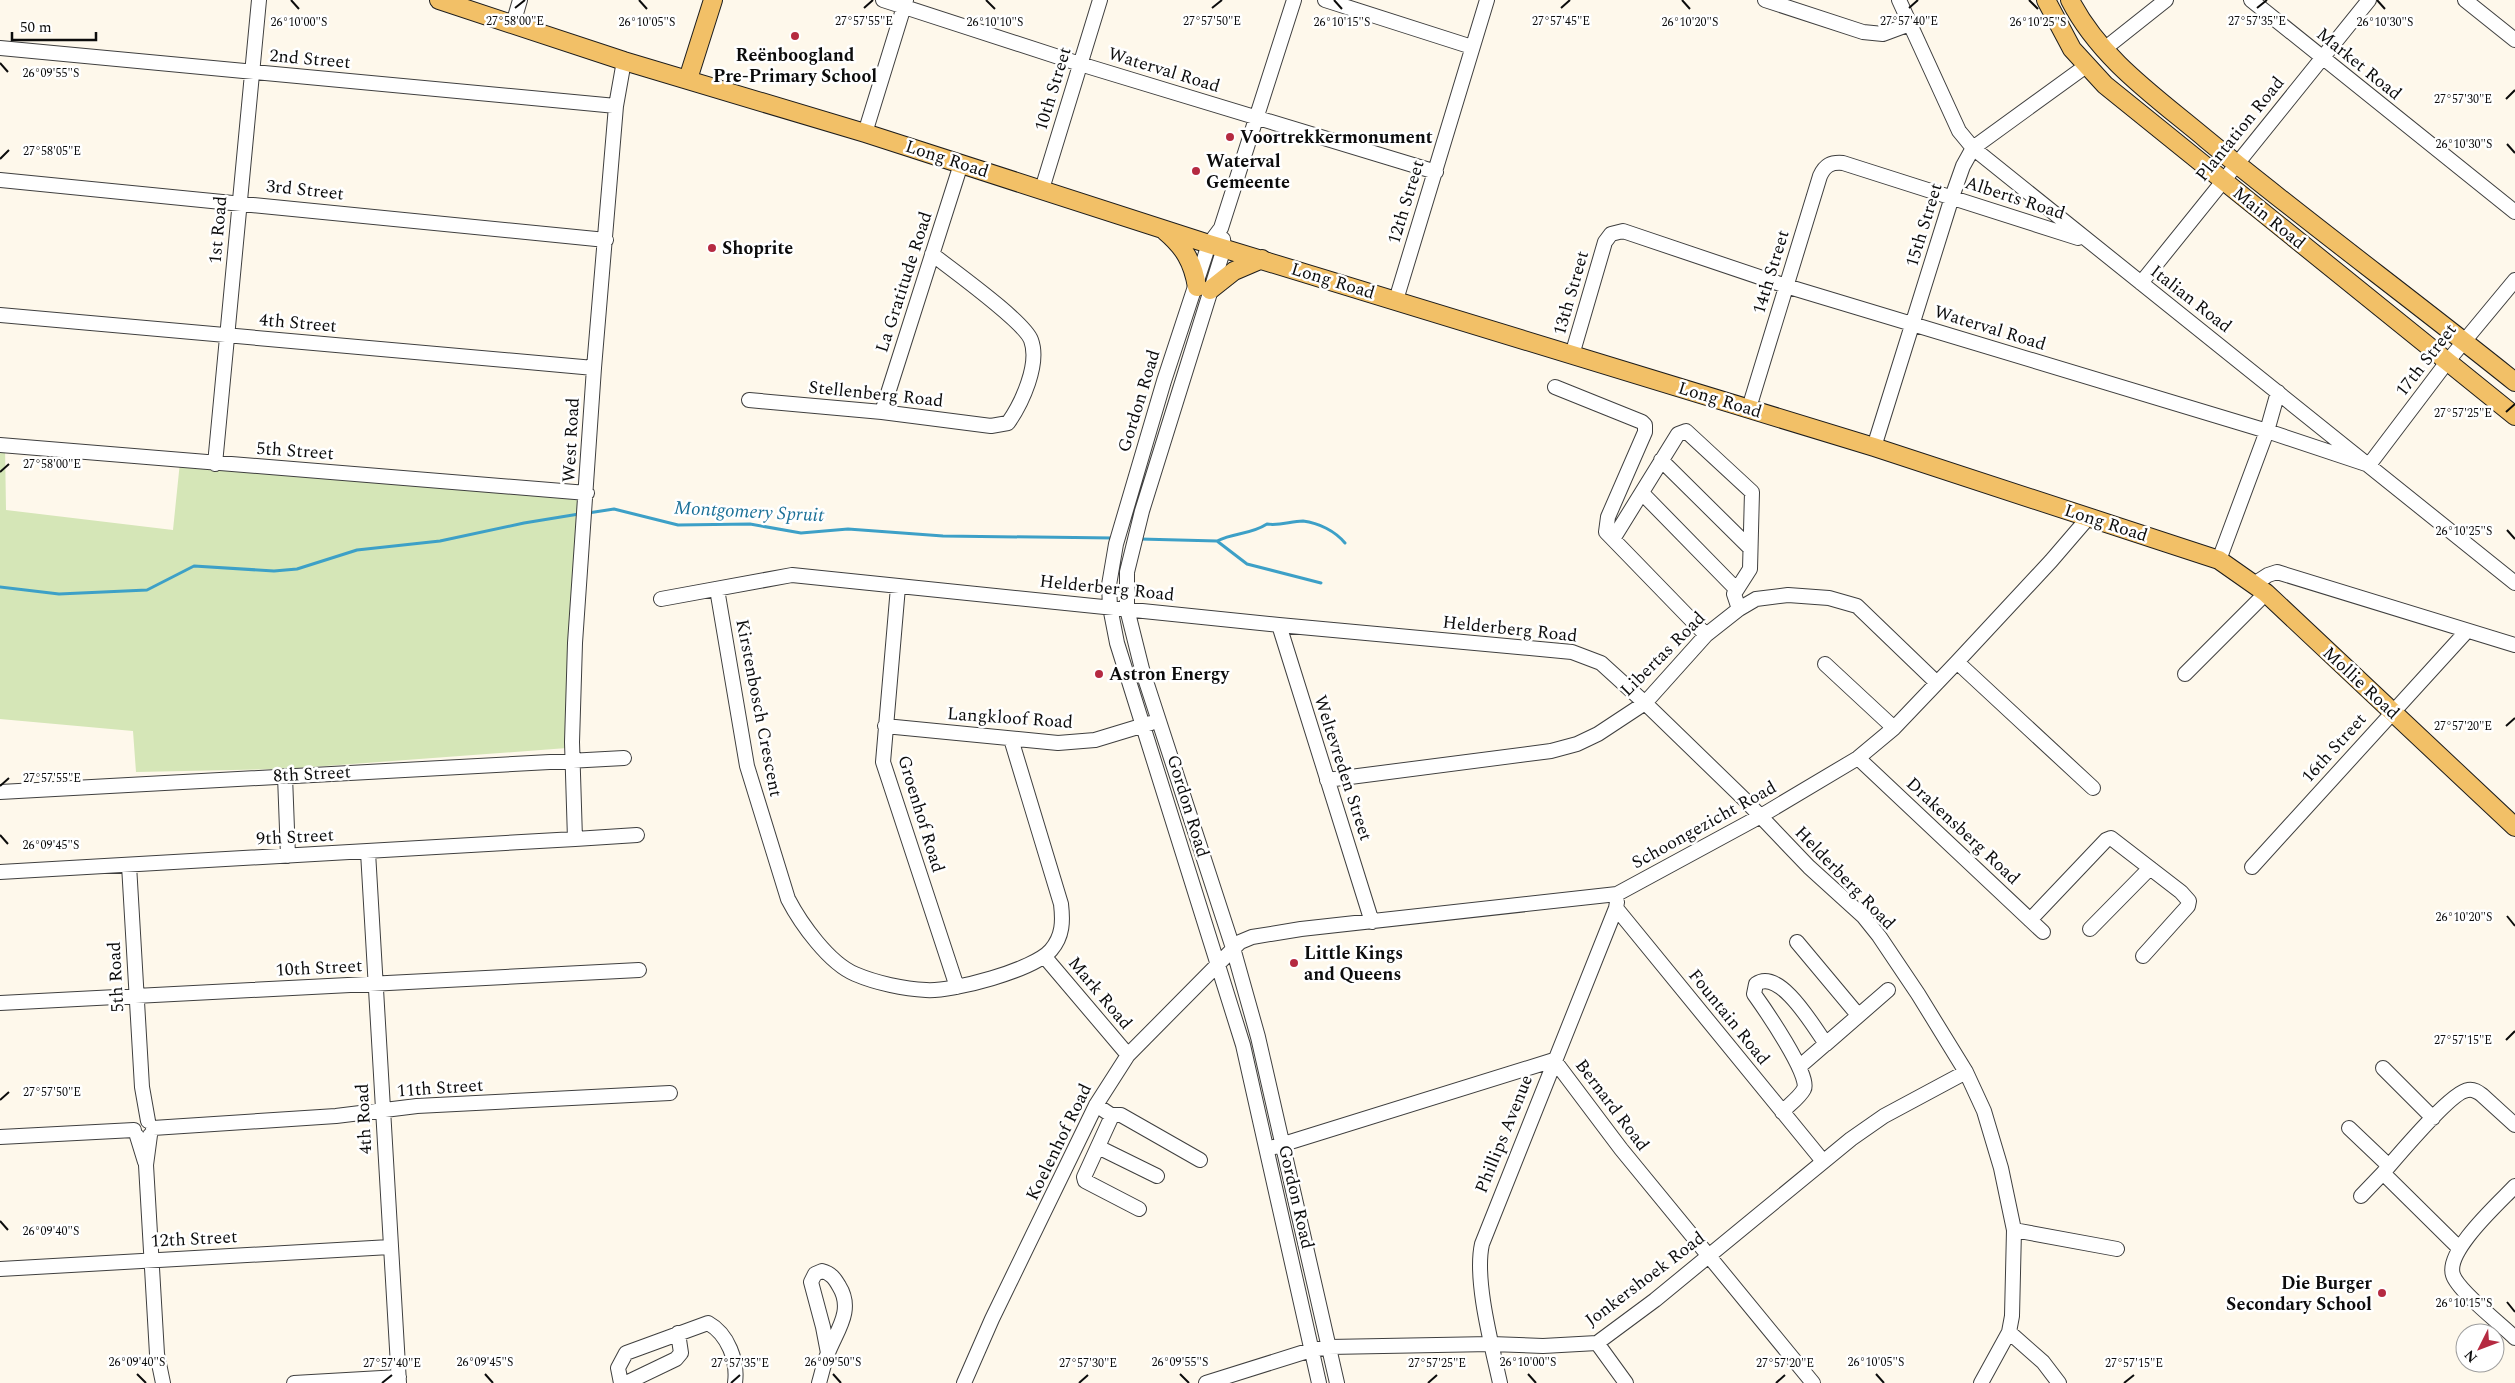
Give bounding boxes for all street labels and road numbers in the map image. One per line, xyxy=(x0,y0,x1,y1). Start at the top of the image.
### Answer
street label: Market Road xyxy=(2310,21,2408,107)
street label: Waterval Road xyxy=(1105,40,1223,100)
street label: 2nd Street xyxy=(268,42,352,76)
street label: 10th Street xyxy=(1027,44,1079,134)
street label: Plantation Road xyxy=(2189,71,2291,187)
street label: Long Road xyxy=(902,133,992,185)
street label: 12th Street xyxy=(1380,157,1432,247)
street label: Alberts Road xyxy=(1961,169,2069,227)
street label: 3rd Street xyxy=(265,172,345,208)
street label: 15th Street xyxy=(1898,180,1950,270)
street label: Main Road xyxy=(2227,180,2311,256)
street label: 1st Road xyxy=(202,195,234,265)
street label: La Gratitude Road xyxy=(868,208,940,356)
street label: 14th Street xyxy=(1745,227,1797,317)
street label: 13th Street xyxy=(1546,248,1596,338)
street label: Long Road xyxy=(1288,255,1378,307)
street label: Italian Road xyxy=(2144,258,2238,340)
street label: Waterval Road xyxy=(1931,298,2049,358)
street label: 4th Street xyxy=(258,306,338,340)
street label: 17th Street xyxy=(2389,318,2463,402)
street label: Gordon Road xyxy=(1111,346,1167,456)
street label: Stellenberg Road xyxy=(807,374,945,414)
street label: Long Road xyxy=(1675,374,1765,426)
street label: West Road xyxy=(555,397,587,483)
street label: 5th Street xyxy=(255,435,335,467)
street label: Long Road xyxy=(2061,497,2151,549)
street label: Helderberg Road xyxy=(1038,567,1176,609)
street label: Libertas Road xyxy=(1614,605,1712,703)
street label: Helderberg Road xyxy=(1441,608,1579,650)
street label: Kirstenbosch Crescent xyxy=(729,617,789,799)
street label: Mollie Road xyxy=(2316,640,2406,726)
street label: Weltevreden Street xyxy=(1307,692,1379,844)
street label: Langkloof Road xyxy=(946,700,1074,736)
street label: 16th Street xyxy=(2295,707,2373,789)
street label: Gordon Road xyxy=(1160,751,1216,861)
street label: Groenhof Road xyxy=(890,752,952,876)
street label: 8th Street xyxy=(273,758,351,790)
street label: Drakensberg Road xyxy=(1900,771,2026,891)
street label: Schoongezicht Road xyxy=(1627,774,1781,876)
street label: Helderberg Road xyxy=(1788,820,1902,936)
street label: 9th Street xyxy=(256,821,334,853)
street label: 5th Road xyxy=(101,941,131,1013)
street label: Mark Road xyxy=(1061,950,1139,1036)
street label: 10th Street xyxy=(275,952,363,984)
street label: Fountain Road xyxy=(1682,963,1776,1071)
street label: Bernard Road xyxy=(1568,1053,1656,1157)
street label: Phillips Avenue xyxy=(1468,1071,1540,1197)
street label: 11th Street xyxy=(396,1072,484,1104)
street label: Koelenhof Road xyxy=(1019,1079,1099,1205)
street label: 4th Road xyxy=(349,1083,379,1155)
street label: Gordon Road xyxy=(1271,1142,1321,1252)
street label: 12th Street xyxy=(150,1223,238,1255)
street label: Jonkershoek Road xyxy=(1579,1225,1711,1333)

